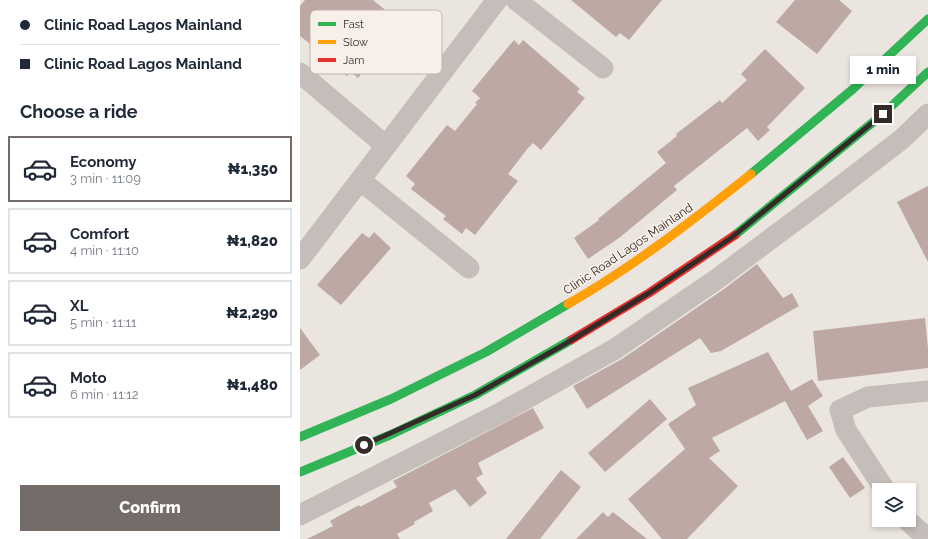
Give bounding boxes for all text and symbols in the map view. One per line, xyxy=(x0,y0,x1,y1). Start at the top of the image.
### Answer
legend xyxy=(310,10,442,74)
text: Clinic Road Lagos Mainland xyxy=(44,16,242,34)
text: Fast xyxy=(343,18,364,31)
text: Slow xyxy=(343,36,368,49)
text: Jam xyxy=(343,54,364,67)
text: Clinic Road Lagos Mainland xyxy=(44,55,242,73)
callout: 1 min xyxy=(850,56,916,84)
text: 1 min xyxy=(866,62,900,77)
text: Choose a ride xyxy=(20,101,138,122)
route end xyxy=(874,105,892,123)
icon: car xyxy=(22,151,58,187)
text: Economy xyxy=(70,153,137,171)
text: ₦1,350 xyxy=(227,160,278,178)
text: 3 min · 11:09 xyxy=(70,171,141,186)
street label: Clinic Road Lagos Mainland xyxy=(561,200,695,298)
icon: car xyxy=(22,223,58,259)
text: Comfort xyxy=(70,225,129,243)
text: ₦1,820 xyxy=(227,232,278,250)
text: 4 min · 11:10 xyxy=(70,243,139,258)
icon: car xyxy=(22,295,58,331)
text: XL xyxy=(70,297,88,315)
text: ₦2,290 xyxy=(226,304,278,322)
text: 5 min · 11:11 xyxy=(70,315,137,330)
icon: car xyxy=(22,367,58,403)
text: Moto xyxy=(70,369,107,387)
text: ₦1,480 xyxy=(227,376,278,394)
text: 6 min · 11:12 xyxy=(70,387,139,402)
route start xyxy=(355,436,373,454)
map controls xyxy=(872,483,916,527)
button: layers xyxy=(872,483,916,527)
button: Confirm xyxy=(20,485,280,531)

